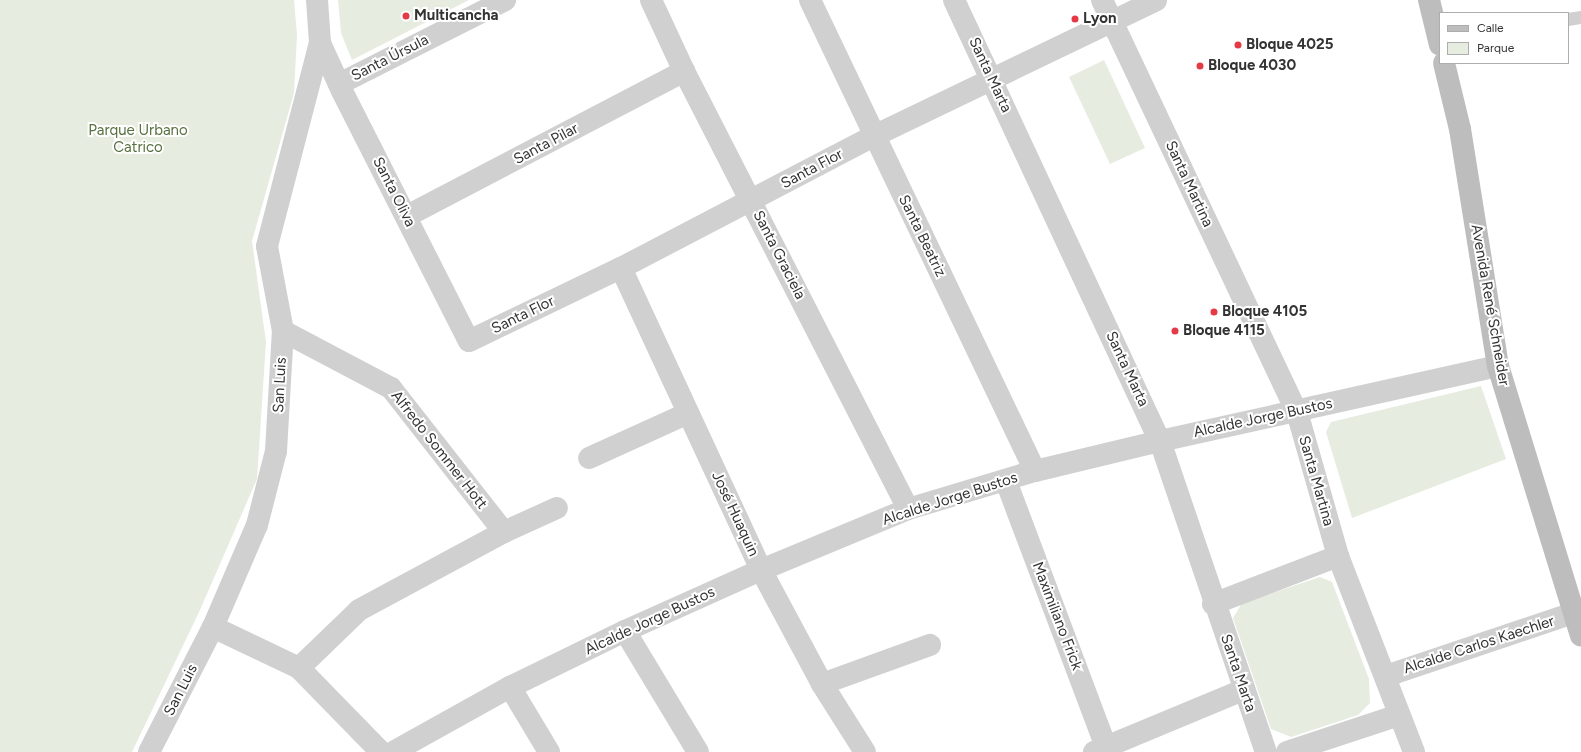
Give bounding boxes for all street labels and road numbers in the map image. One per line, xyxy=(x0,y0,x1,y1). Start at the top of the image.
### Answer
street label: Santa Úrsula xyxy=(348,31,432,85)
street label: Santa Marta xyxy=(965,35,1015,115)
street label: Santa Pilar xyxy=(511,120,581,168)
street label: Santa Martina xyxy=(1161,138,1217,230)
street label: Santa Flor xyxy=(778,145,846,193)
street label: Santa Oliva xyxy=(369,154,419,230)
street label: Santa Beatriz xyxy=(894,192,950,280)
street label: Santa Graciela xyxy=(749,208,809,302)
street label: Avenida René Schneider xyxy=(1467,223,1513,387)
street label: Santa Flor xyxy=(489,292,557,338)
street label: Santa Marta xyxy=(1102,329,1152,409)
street label: San Luis xyxy=(270,357,290,413)
street label: Alfredo Sommer Hott xyxy=(387,387,491,513)
street label: Alcalde Jorge Bustos xyxy=(1192,395,1334,441)
street label: Santa Martina xyxy=(1295,434,1337,528)
street label: José Huaquin xyxy=(708,469,762,559)
street label: Alcalde Jorge Bustos xyxy=(880,469,1020,529)
street label: Maximiliano Frick xyxy=(1028,559,1086,673)
street label: Alcalde Jorge Bustos xyxy=(582,583,718,659)
street label: Alcalde Carlos Kaechler xyxy=(1401,612,1557,678)
street label: Santa Marta xyxy=(1216,632,1260,714)
street label: San Luis xyxy=(160,661,202,719)

